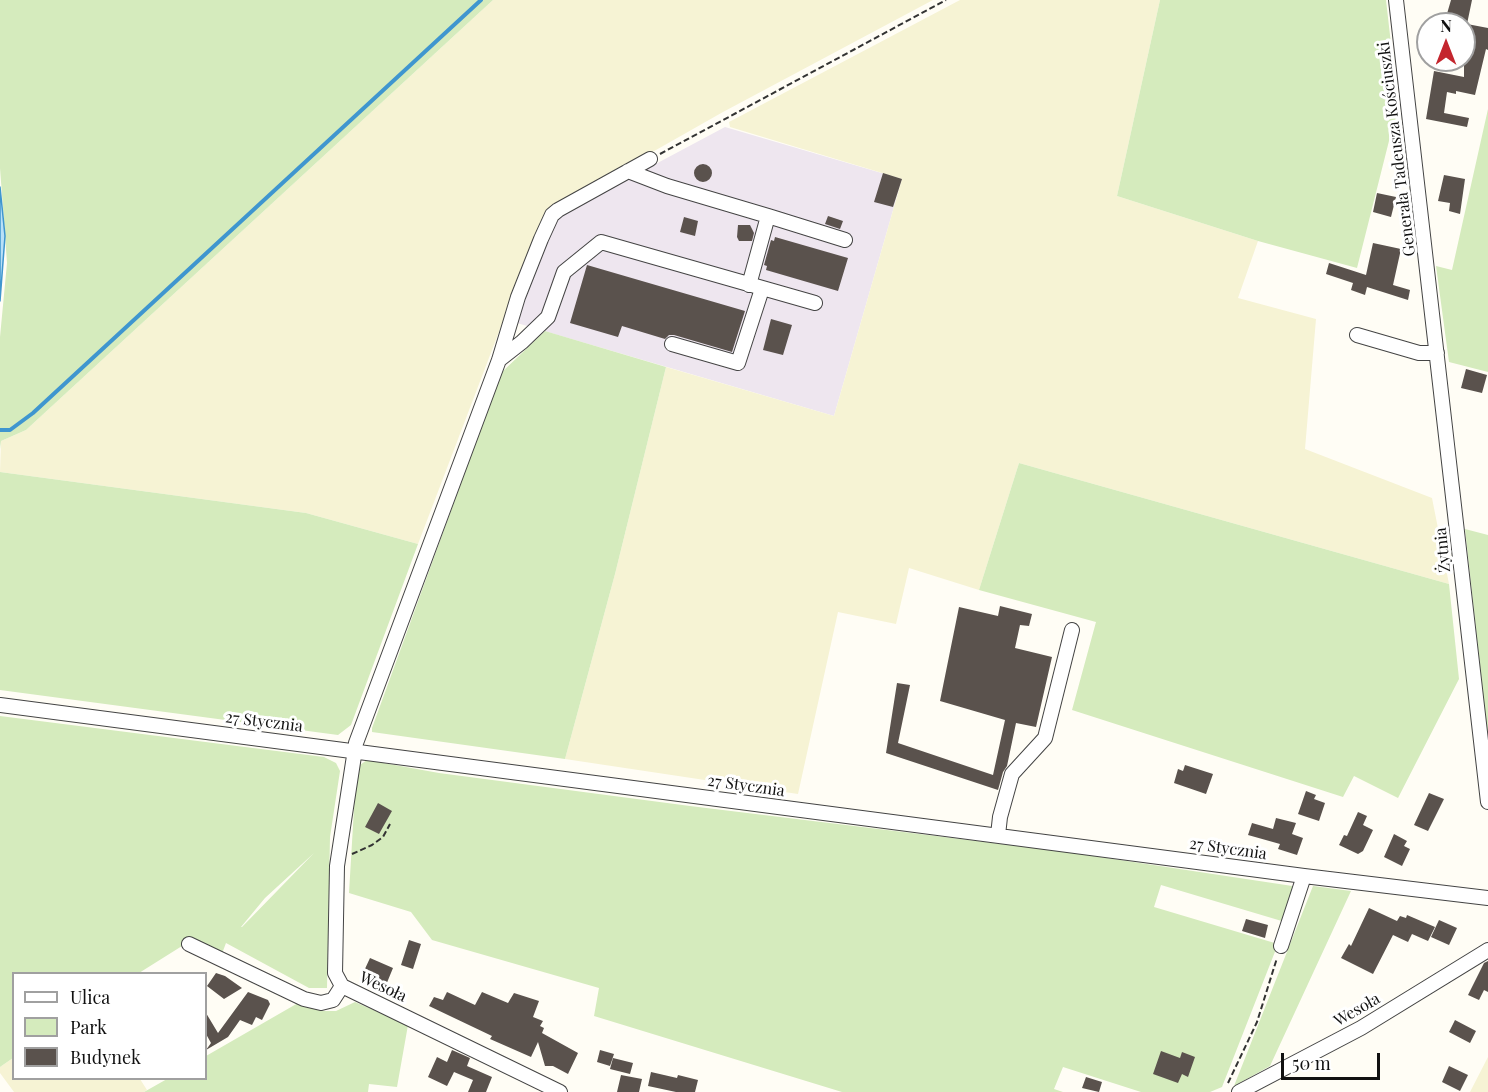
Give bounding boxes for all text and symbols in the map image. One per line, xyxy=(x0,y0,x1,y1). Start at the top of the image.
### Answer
north arrow xyxy=(1416,12,1476,72)
text: N xyxy=(1440,15,1452,36)
street label: Generała Tadeusza Kościuszki xyxy=(1374,41,1420,257)
street label: Żytnia xyxy=(1431,527,1455,573)
street label: 27 Stycznia xyxy=(224,708,304,736)
street label: 27 Stycznia xyxy=(706,771,786,801)
street label: 27 Stycznia xyxy=(1188,834,1268,864)
street label: Wesoła xyxy=(356,968,410,1006)
legend xyxy=(12,972,207,1080)
text: Ulica xyxy=(70,985,110,1009)
street label: Wesoła xyxy=(1331,989,1383,1031)
text: Park xyxy=(70,1015,107,1039)
scale bar xyxy=(1284,1041,1383,1079)
text: Budynek xyxy=(70,1045,141,1069)
text: 50 m xyxy=(1292,1051,1331,1075)

